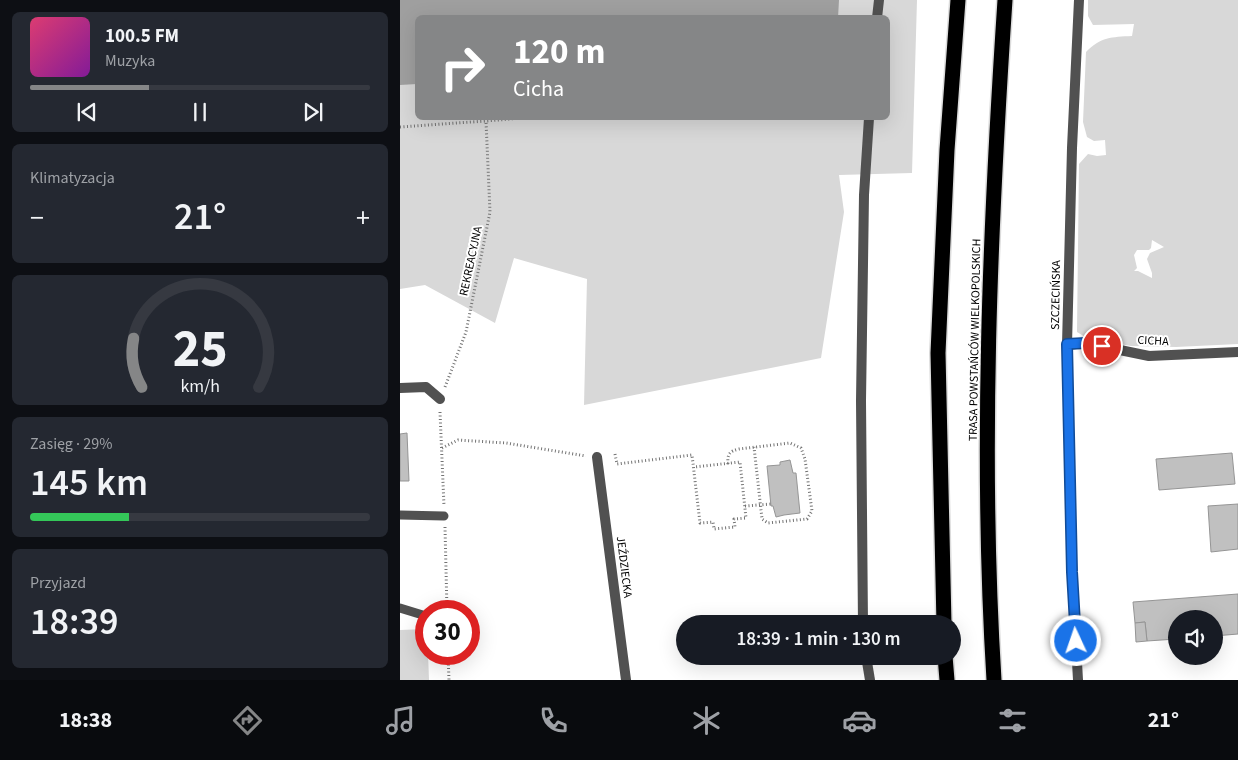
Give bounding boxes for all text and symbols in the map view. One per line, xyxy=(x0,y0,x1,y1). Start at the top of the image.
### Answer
text: 100.5 FM xyxy=(105,23,179,50)
text: 120 m xyxy=(513,27,605,77)
icon: right xyxy=(430,35,495,100)
text: Muzyka xyxy=(105,50,155,72)
text: Cicha xyxy=(513,73,564,105)
icon: previous xyxy=(73,98,101,126)
icon: pause xyxy=(186,98,214,126)
icon: next xyxy=(299,98,327,126)
text: Klimatyzacja xyxy=(30,167,115,189)
text: 21° xyxy=(174,190,226,244)
text: − xyxy=(30,198,44,238)
text: + xyxy=(356,198,370,238)
street label: REKREACYJNA xyxy=(455,224,487,297)
street label: TRASA POWSTAŃCÓW WIELKOPOLSKICH xyxy=(965,239,985,441)
street label: SZCZECIŃSKA xyxy=(1047,260,1065,330)
text: 25 xyxy=(173,313,227,387)
pin xyxy=(1081,325,1123,367)
icon: arrive xyxy=(1088,332,1116,360)
street label: CICHA xyxy=(1137,332,1170,350)
text: km/h xyxy=(180,374,220,399)
text: Zasięg · 29% xyxy=(30,433,112,455)
text: 145 km xyxy=(30,456,148,510)
street label: JEŹDZIECKA xyxy=(612,535,636,599)
text: Przyjazd xyxy=(30,572,86,594)
text: 18:39 xyxy=(30,595,118,649)
speed limit sign: 30 xyxy=(415,600,480,665)
map controls xyxy=(1168,610,1223,665)
button: sound xyxy=(1168,610,1223,665)
position arrow xyxy=(1049,614,1101,666)
text: 18:39 · 1 min · 130 m xyxy=(736,626,901,653)
icon: directions xyxy=(230,703,265,738)
icon: music xyxy=(383,703,418,738)
icon: phone xyxy=(536,703,571,738)
icon: climate xyxy=(689,703,724,738)
icon: car xyxy=(842,703,877,738)
icon: filters xyxy=(995,703,1030,738)
text: 18:38 xyxy=(59,704,112,736)
text: 21° xyxy=(1148,704,1179,736)

